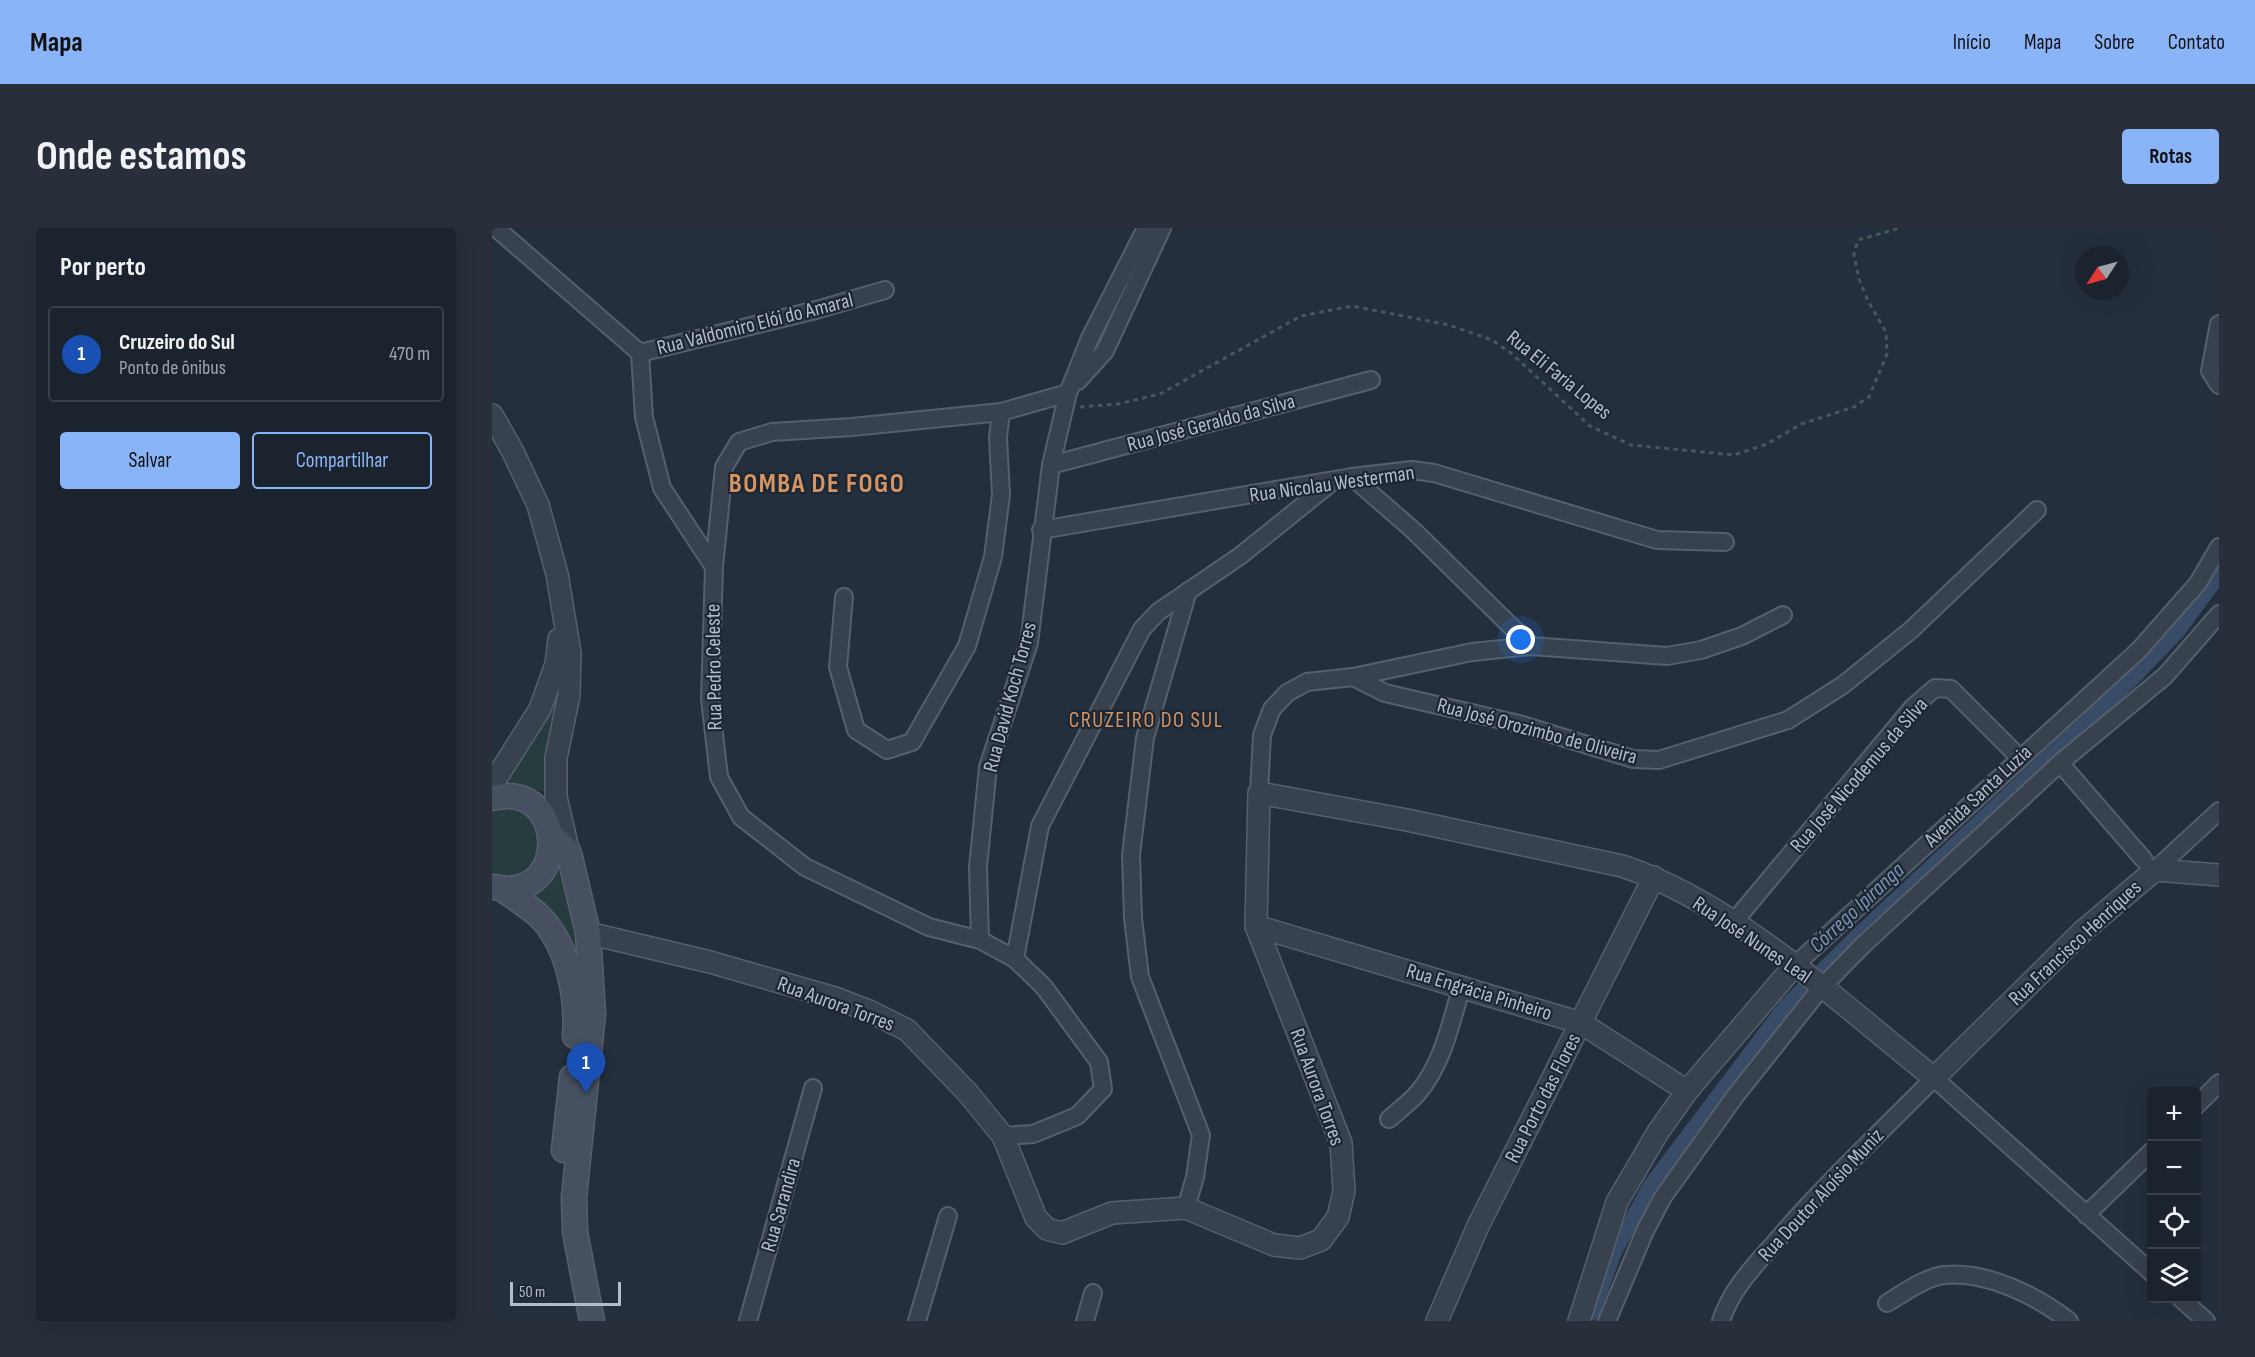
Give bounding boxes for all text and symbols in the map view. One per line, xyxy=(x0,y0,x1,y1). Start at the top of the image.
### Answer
text: Mapa xyxy=(30,26,83,59)
text: Início xyxy=(1953,30,1991,55)
text: Mapa xyxy=(2024,30,2061,55)
text: Sobre xyxy=(2094,30,2135,55)
text: Contato xyxy=(2168,30,2225,55)
button: Rotas xyxy=(2122,129,2219,184)
text: Onde estamos xyxy=(36,131,247,182)
north arrow xyxy=(2075,246,2129,300)
text: Por perto xyxy=(60,252,146,283)
street label: Rua Valdomiro Elói do Amaral xyxy=(654,288,856,360)
street label: Rua Eli Faria Lopes xyxy=(1501,325,1617,425)
text: Cruzeiro do Sul xyxy=(119,329,235,356)
text: 1 xyxy=(78,342,85,366)
text: 470 m xyxy=(389,342,430,366)
text: Ponto de ônibus xyxy=(119,356,226,380)
street label: Rua José Geraldo da Silva xyxy=(1124,389,1298,457)
button: Salvar xyxy=(60,432,240,489)
button: Compartilhar xyxy=(252,432,432,489)
street label: Rua Nicolau Westerman xyxy=(1248,460,1416,508)
district label: BOMBA DE FOGO xyxy=(729,468,905,500)
street label: Rua Pedro Celeste xyxy=(700,603,728,731)
street label: Rua David Koch Torres xyxy=(978,619,1042,775)
your location xyxy=(1506,625,1535,654)
street label: Rua José Orozimbo de Oliveira xyxy=(1434,692,1640,770)
street label: Rua José Nicodemus da Silva xyxy=(1785,692,1933,858)
district label: CRUZEIRO DO SUL xyxy=(1069,707,1223,734)
street label: Avenida Santa Luzia xyxy=(1918,740,2037,853)
water label: Córrego Ipiranga xyxy=(1804,857,1910,959)
street label: Rua Francisco Henriques xyxy=(2003,875,2147,1011)
street label: Rua José Nunes Leal xyxy=(1688,891,1816,989)
street label: Rua Engrácia Pinheiro xyxy=(1403,958,1555,1026)
street label: Rua Aurora Torres xyxy=(774,971,898,1037)
street label: Rua Aurora Torres xyxy=(1284,1025,1350,1149)
street label: Rua Porto das Flores xyxy=(1500,1029,1586,1167)
pin: 1 xyxy=(566,1044,605,1093)
map controls xyxy=(2147,1087,2201,1303)
button: + xyxy=(2147,1087,2201,1141)
street label: Rua Doutor Aloísio Muniz xyxy=(1753,1123,1889,1267)
button: − xyxy=(2147,1141,2201,1195)
street label: Rua Sarandira xyxy=(756,1155,806,1255)
button: locate xyxy=(2147,1195,2201,1249)
button: layers xyxy=(2147,1249,2201,1303)
scale bar xyxy=(510,1279,621,1306)
text: 50 m xyxy=(519,1283,545,1302)

